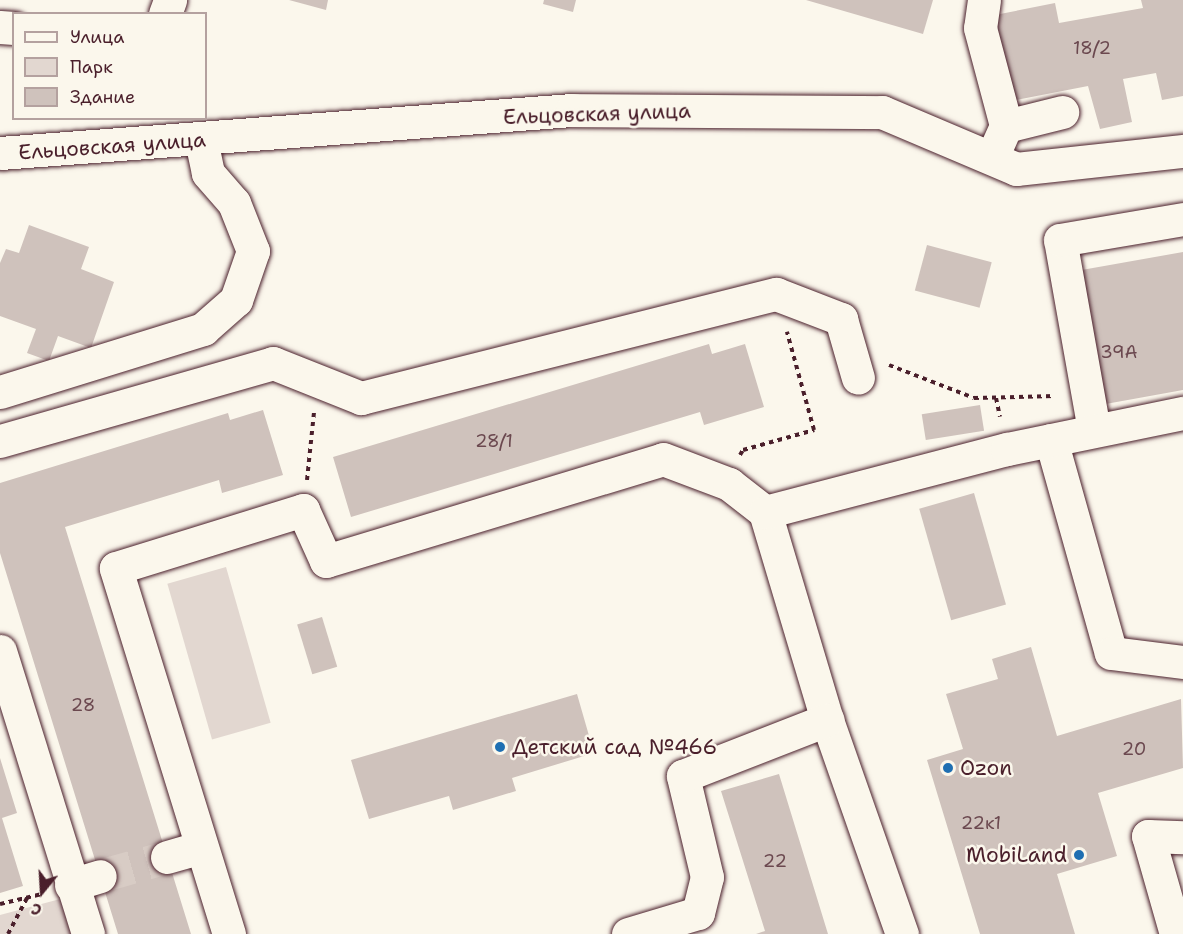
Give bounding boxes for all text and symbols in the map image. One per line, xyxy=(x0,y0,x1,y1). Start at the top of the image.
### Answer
legend xyxy=(12,12,207,120)
text: Улица xyxy=(70,25,124,49)
house number: 18/2 xyxy=(1073,37,1111,59)
text: Парк xyxy=(70,55,113,79)
text: Здание xyxy=(70,85,135,109)
street label: Ельцовская улица xyxy=(503,98,691,130)
street label: Ельцовская улица xyxy=(17,127,207,165)
house number: 39А xyxy=(1100,341,1138,363)
house number: 28/1 xyxy=(475,430,513,452)
house number: 28 xyxy=(71,694,95,716)
place label: Детский сад №466 xyxy=(512,734,717,760)
house number: 20 xyxy=(1122,738,1146,760)
marker: Детский сад №466 xyxy=(493,740,507,754)
place label: Ozon xyxy=(960,755,1012,781)
marker: Ozon xyxy=(941,761,955,775)
house number: 22к1 xyxy=(961,812,1001,834)
place label: MobiLand xyxy=(966,842,1067,868)
marker: MobiLand xyxy=(1072,848,1086,862)
house number: 22 xyxy=(763,850,787,872)
north arrow xyxy=(12,862,72,922)
text: С xyxy=(28,898,44,921)

